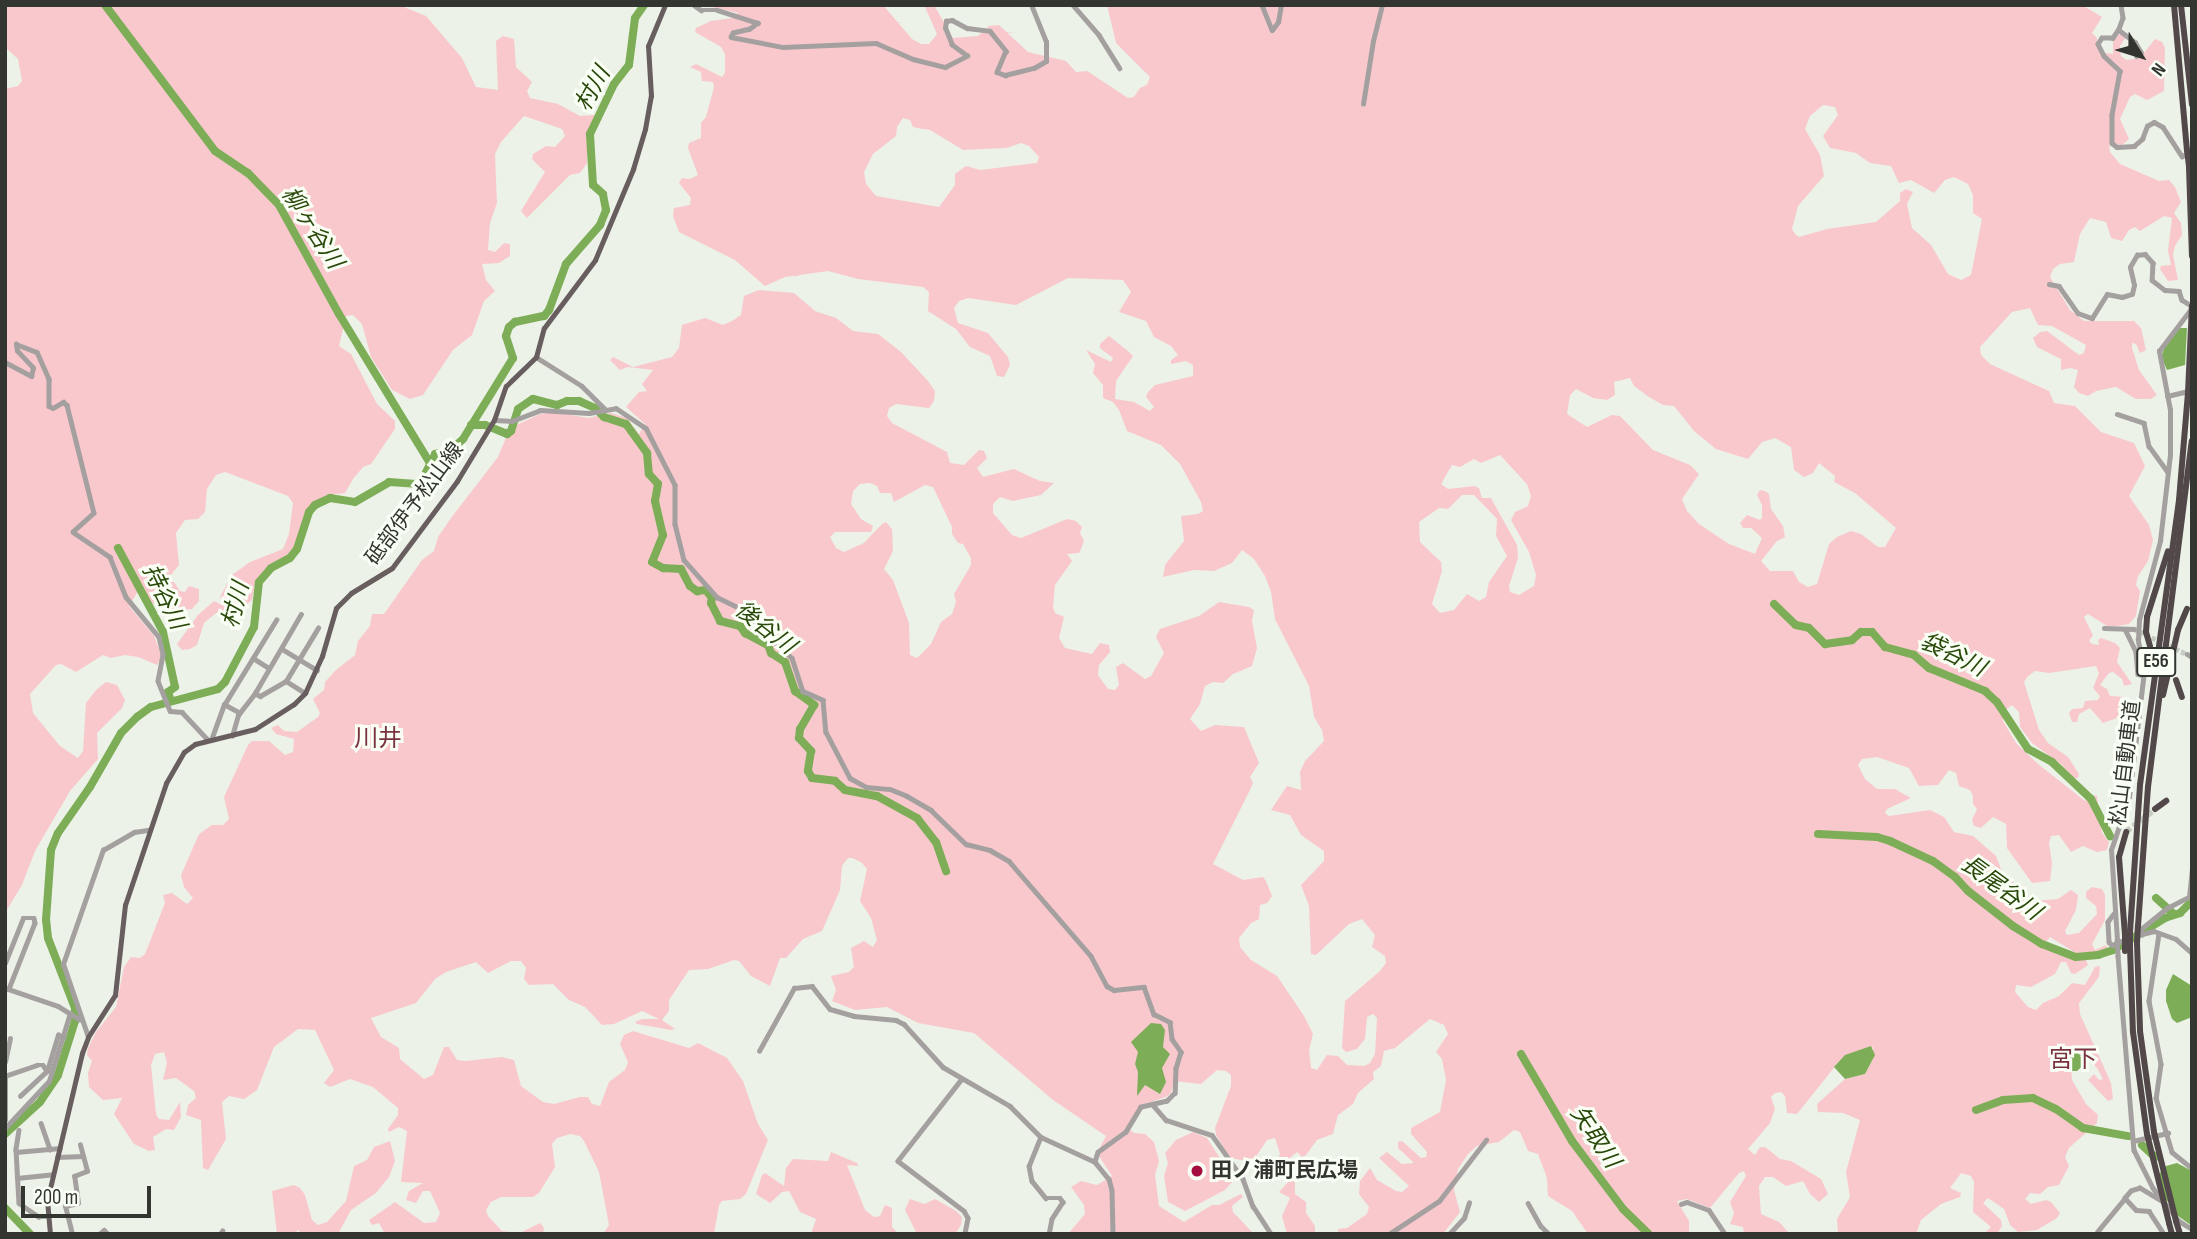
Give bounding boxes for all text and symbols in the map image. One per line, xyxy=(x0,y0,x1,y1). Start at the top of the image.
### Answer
north arrow xyxy=(2106,21,2176,91)
text: N xyxy=(2146,58,2170,80)
water label: 村川 xyxy=(570,62,616,116)
water label: 柳ヶ谷川 xyxy=(275,182,349,274)
street label: 砥部伊予松山線 xyxy=(361,438,469,570)
water label: 持谷川 xyxy=(136,560,192,634)
water label: 村川 xyxy=(217,579,255,631)
water label: 後谷川 xyxy=(729,596,801,660)
water label: 袋谷川 xyxy=(1916,627,1990,683)
road number: E56 xyxy=(2135,646,2177,678)
street label: 松山自動車道 xyxy=(2106,699,2146,827)
district label: 川井 xyxy=(354,725,402,753)
water label: 長尾谷川 xyxy=(1956,850,2046,926)
district label: 宮下 xyxy=(2049,1046,2097,1074)
water label: 矢取川 xyxy=(1564,1101,1626,1173)
place label: 田ノ浦町民広場 xyxy=(1211,1158,1358,1184)
marker: 田ノ浦町民広場 xyxy=(1189,1163,1205,1179)
scale bar xyxy=(24,1172,154,1216)
text: 200 m xyxy=(34,1185,78,1210)

